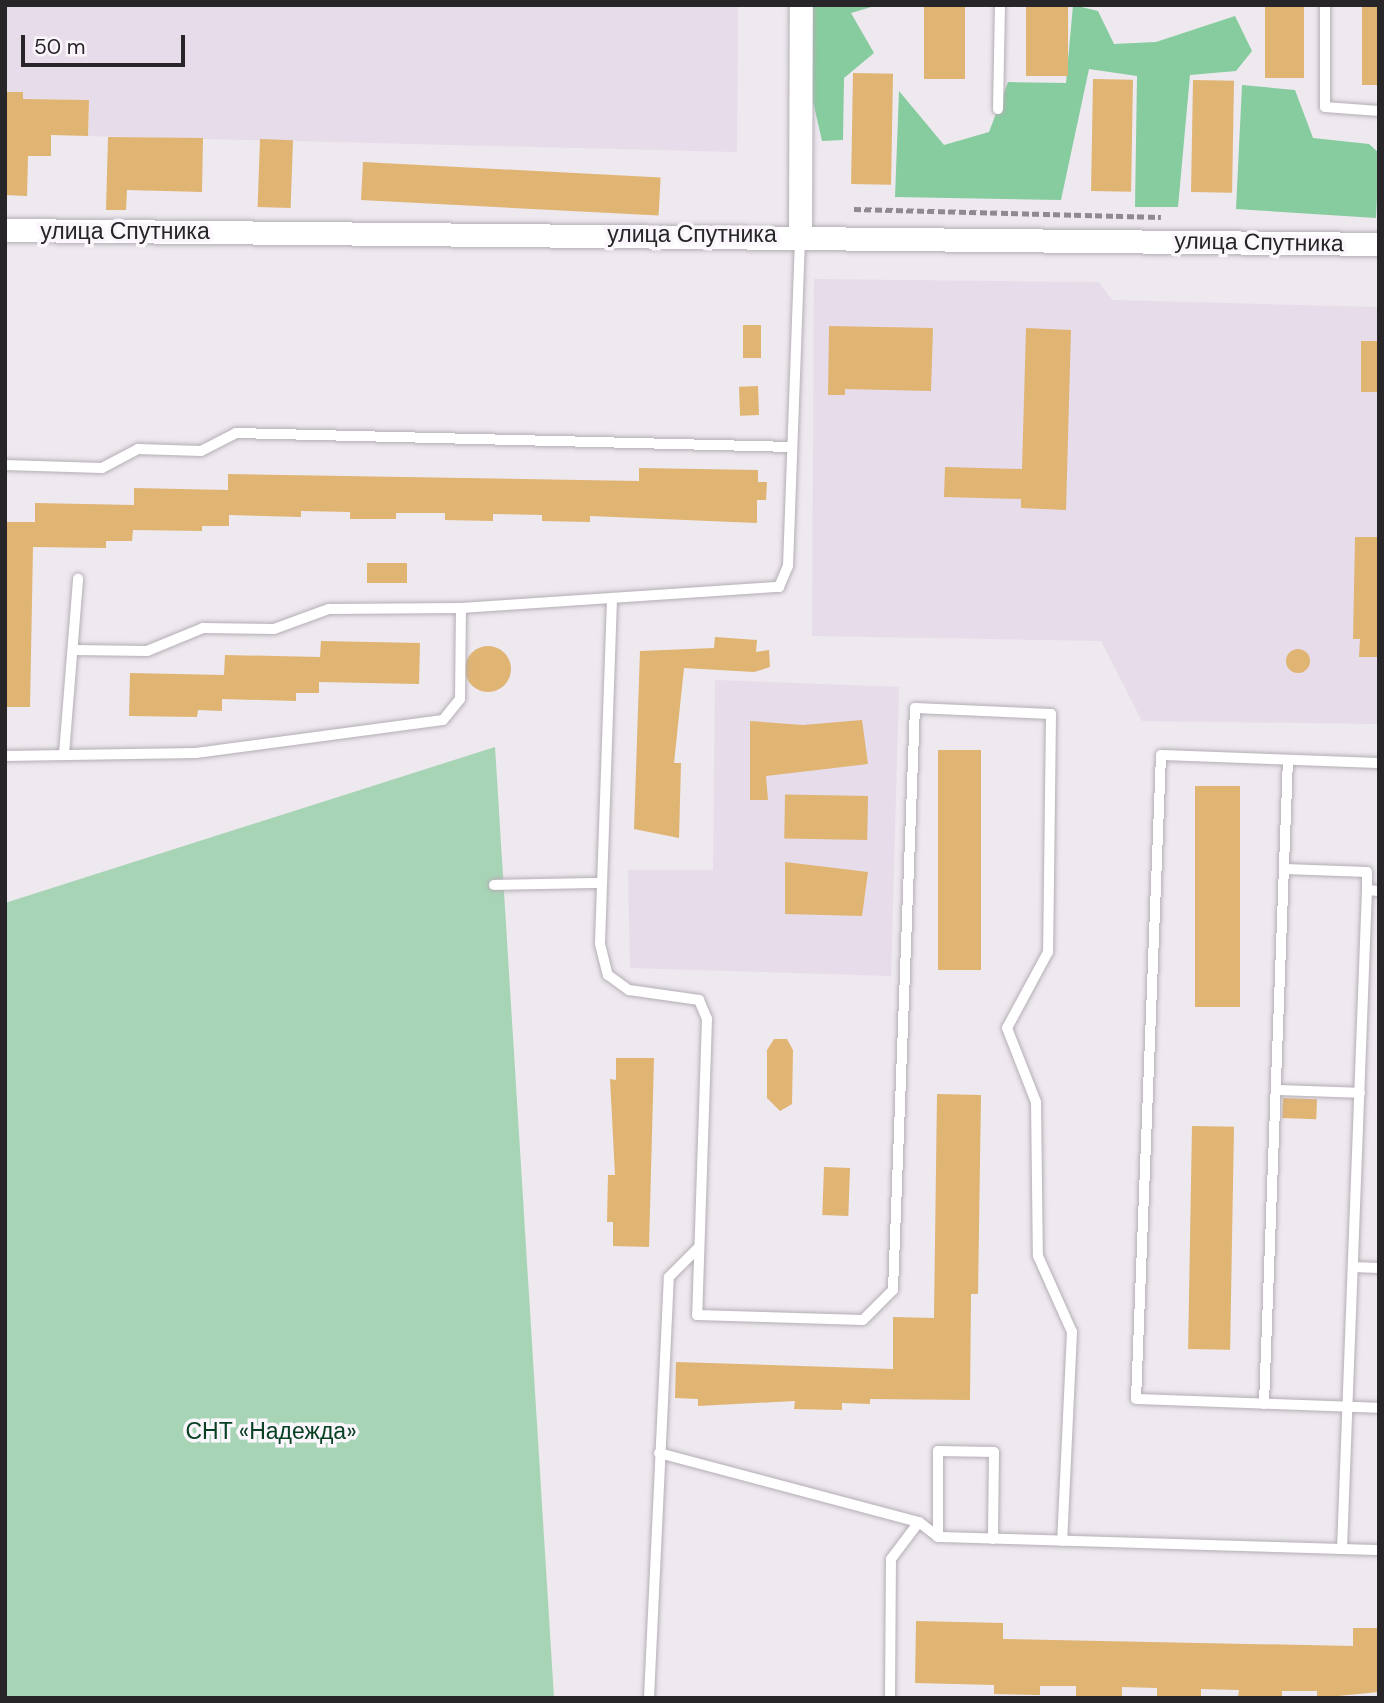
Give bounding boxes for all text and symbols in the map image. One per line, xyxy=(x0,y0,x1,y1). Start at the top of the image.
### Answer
scale bar xyxy=(24,21,189,65)
text: 50 m xyxy=(34,33,85,61)
street label: улица Спутника xyxy=(40,217,210,245)
street label: улица Спутника xyxy=(607,220,777,248)
street label: улица Спутника xyxy=(1174,227,1344,257)
park label: СНТ «Надежда» xyxy=(185,1417,357,1445)

